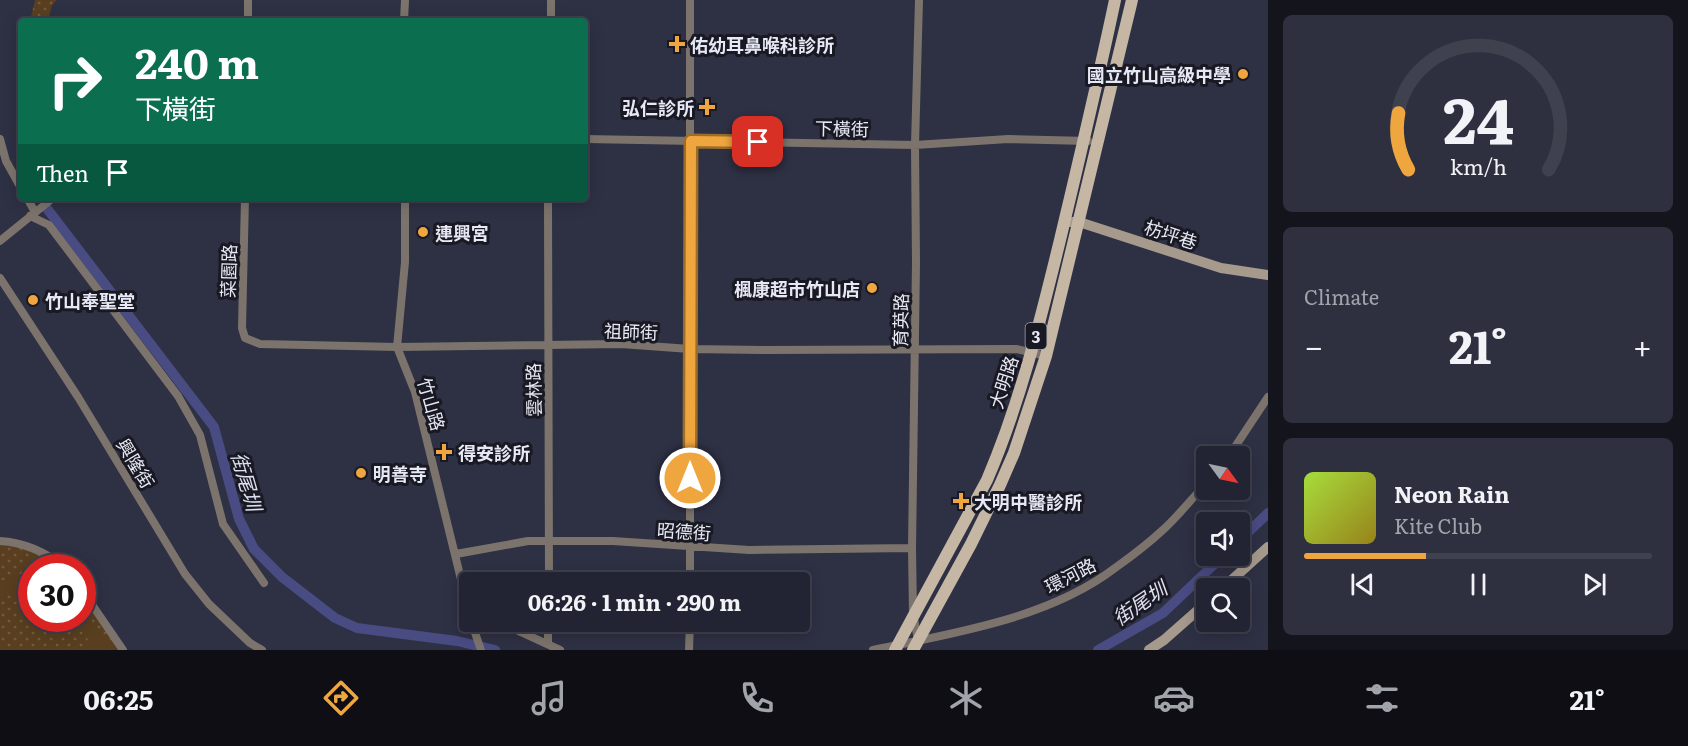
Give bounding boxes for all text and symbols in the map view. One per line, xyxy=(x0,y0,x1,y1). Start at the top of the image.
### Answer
text: 240 m xyxy=(135,30,259,92)
place label: 佑幼耳鼻喉科診所 xyxy=(690,31,834,58)
marker: 佑幼耳鼻喉科診所 xyxy=(668,35,686,53)
icon: right xyxy=(36,42,114,120)
place label: 國立竹山高級中學 xyxy=(1087,61,1231,88)
marker: 國立竹山高級中學 xyxy=(1236,67,1250,81)
text: 24 xyxy=(1442,72,1514,164)
text: 下橫街 xyxy=(135,87,216,127)
place label: 弘仁診所 xyxy=(622,94,694,121)
marker: 弘仁診所 xyxy=(698,98,716,116)
street label: 下橫街 xyxy=(815,114,869,142)
pin xyxy=(732,116,783,167)
icon: arrive xyxy=(741,125,774,158)
text: km/h xyxy=(1449,151,1507,183)
text: Then xyxy=(36,156,89,189)
icon: arrive xyxy=(101,156,134,189)
street label: 枋坪巷 xyxy=(1141,213,1201,255)
place label: 連興宮 xyxy=(435,219,489,246)
marker: 連興宮 xyxy=(416,225,430,239)
street label: 菜園路 xyxy=(214,244,242,298)
place label: 楓康超市竹山店 xyxy=(734,275,860,302)
marker: 楓康超市竹山店 xyxy=(865,281,879,295)
text: Climate xyxy=(1304,281,1379,311)
place label: 竹山奉聖堂 xyxy=(45,287,135,314)
marker: 竹山奉聖堂 xyxy=(26,293,40,307)
street label: 育英路 xyxy=(886,293,914,347)
text: 21° xyxy=(1449,311,1507,378)
street label: 祖師街 xyxy=(604,317,658,345)
text: − xyxy=(1304,320,1323,369)
text: + xyxy=(1633,320,1652,369)
road number: 3 xyxy=(1026,323,1046,349)
street label: 大明路 xyxy=(982,352,1024,412)
street label: 雲林路 xyxy=(519,363,547,417)
street label: 竹山路 xyxy=(412,374,452,434)
street label: 興隆街 xyxy=(111,433,161,493)
place label: 得安診所 xyxy=(458,439,530,466)
marker: 得安診所 xyxy=(435,443,453,461)
position arrow xyxy=(658,446,722,510)
north arrow xyxy=(1196,446,1250,500)
map controls xyxy=(1196,446,1250,632)
water label: 街尾圳 xyxy=(225,448,272,517)
place label: 明善寺 xyxy=(373,460,427,487)
marker: 明善寺 xyxy=(354,466,368,480)
text: Neon Rain xyxy=(1394,477,1510,510)
place label: 大明中醫診所 xyxy=(974,488,1082,515)
marker: 大明中醫診所 xyxy=(952,492,970,510)
text: Kite Club xyxy=(1394,510,1482,540)
button: sound xyxy=(1196,512,1250,566)
street label: 昭德街 xyxy=(656,516,712,546)
street label: 環河路 xyxy=(1040,551,1100,599)
speed limit sign: 30 xyxy=(18,554,96,632)
icon: previous xyxy=(1346,568,1379,601)
icon: pause xyxy=(1462,568,1495,601)
icon: next xyxy=(1578,568,1611,601)
water label: 街尾圳 xyxy=(1106,571,1175,631)
button: search xyxy=(1196,578,1250,632)
text: 06:26 · 1 min · 290 m xyxy=(528,585,741,618)
icon: directions xyxy=(320,677,362,719)
icon: music xyxy=(528,677,570,719)
icon: phone xyxy=(736,677,778,719)
icon: climate xyxy=(945,677,987,719)
icon: car xyxy=(1153,677,1195,719)
icon: filters xyxy=(1361,677,1403,719)
text: 06:25 xyxy=(83,678,153,718)
text: 21° xyxy=(1570,678,1605,718)

